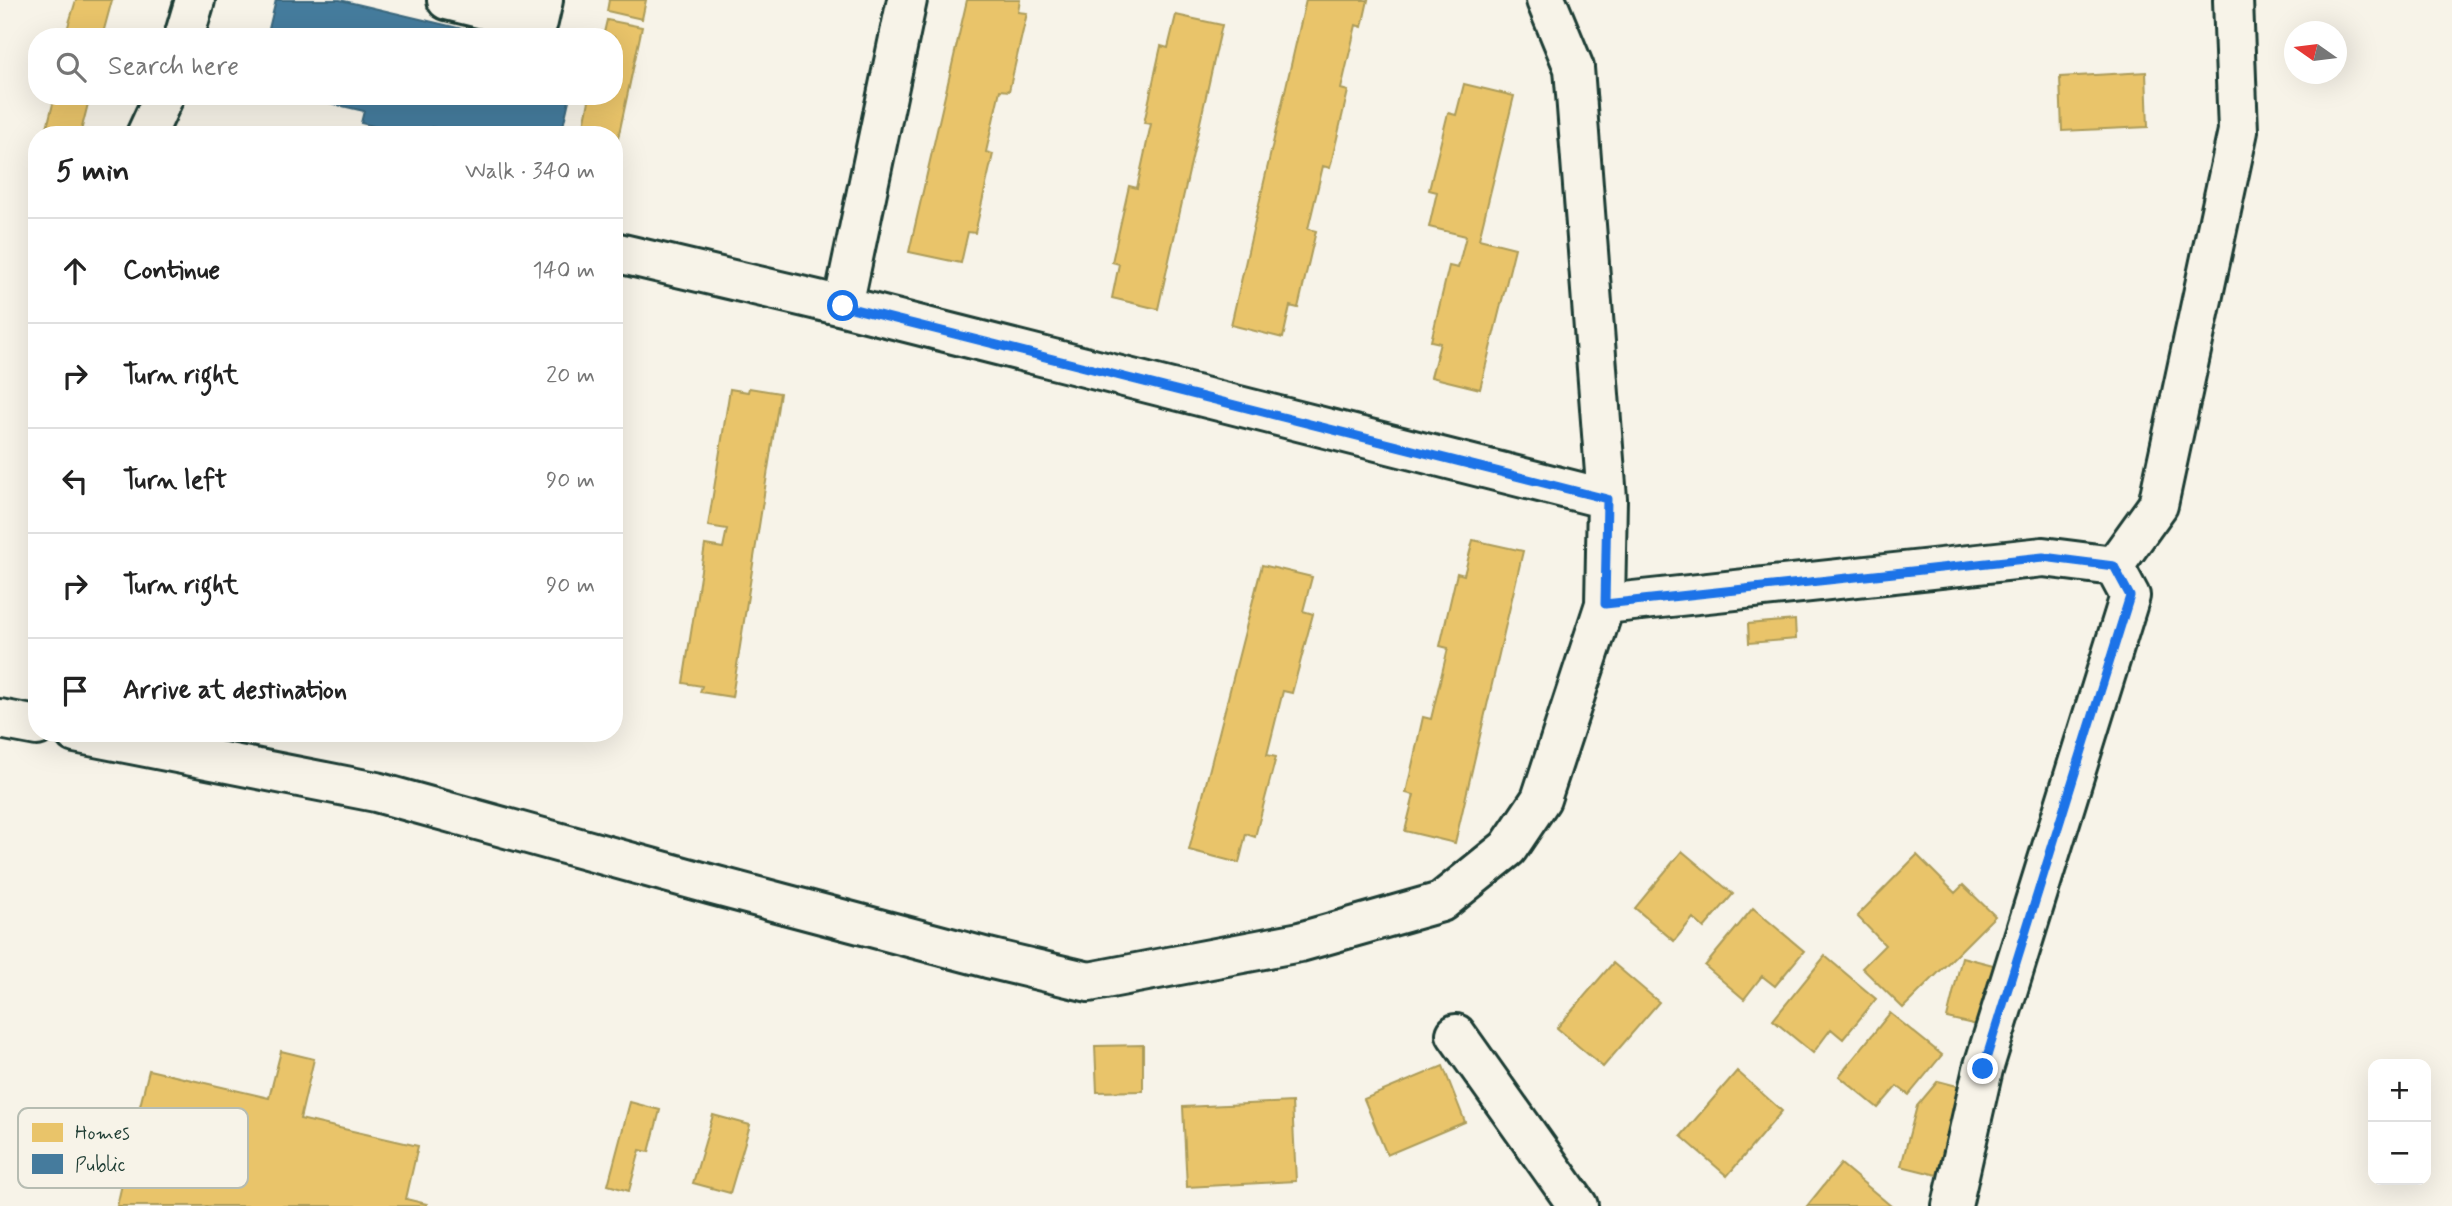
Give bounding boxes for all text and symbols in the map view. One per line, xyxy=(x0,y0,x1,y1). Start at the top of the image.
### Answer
north arrow xyxy=(2284,21,2347,84)
search box xyxy=(28,28,623,105)
icon: search xyxy=(52,48,90,86)
text: Search here xyxy=(108,50,239,84)
text: 5 min xyxy=(56,152,130,191)
text: Walk · 340 m xyxy=(465,157,595,187)
icon: ahead xyxy=(56,252,94,290)
text: Continue xyxy=(123,254,220,288)
text: 140 m xyxy=(532,256,595,286)
route start xyxy=(827,290,858,321)
icon: right xyxy=(56,357,94,395)
text: Turn right xyxy=(123,359,239,393)
text: 20 m xyxy=(546,361,595,391)
icon: left xyxy=(56,462,94,500)
text: Turn left xyxy=(123,464,227,498)
text: 90 m xyxy=(546,466,595,496)
icon: right xyxy=(56,567,94,605)
text: Turn right xyxy=(123,569,239,603)
text: 90 m xyxy=(546,571,595,601)
icon: arrive xyxy=(56,672,94,710)
text: Arrive at destination xyxy=(123,674,347,708)
route end xyxy=(1967,1053,1998,1084)
map controls xyxy=(2368,1059,2431,1185)
button: + xyxy=(2368,1059,2431,1122)
legend xyxy=(18,1108,248,1188)
text: Homes xyxy=(75,1121,130,1146)
button: − xyxy=(2368,1122,2431,1185)
text: Public xyxy=(75,1153,126,1178)

